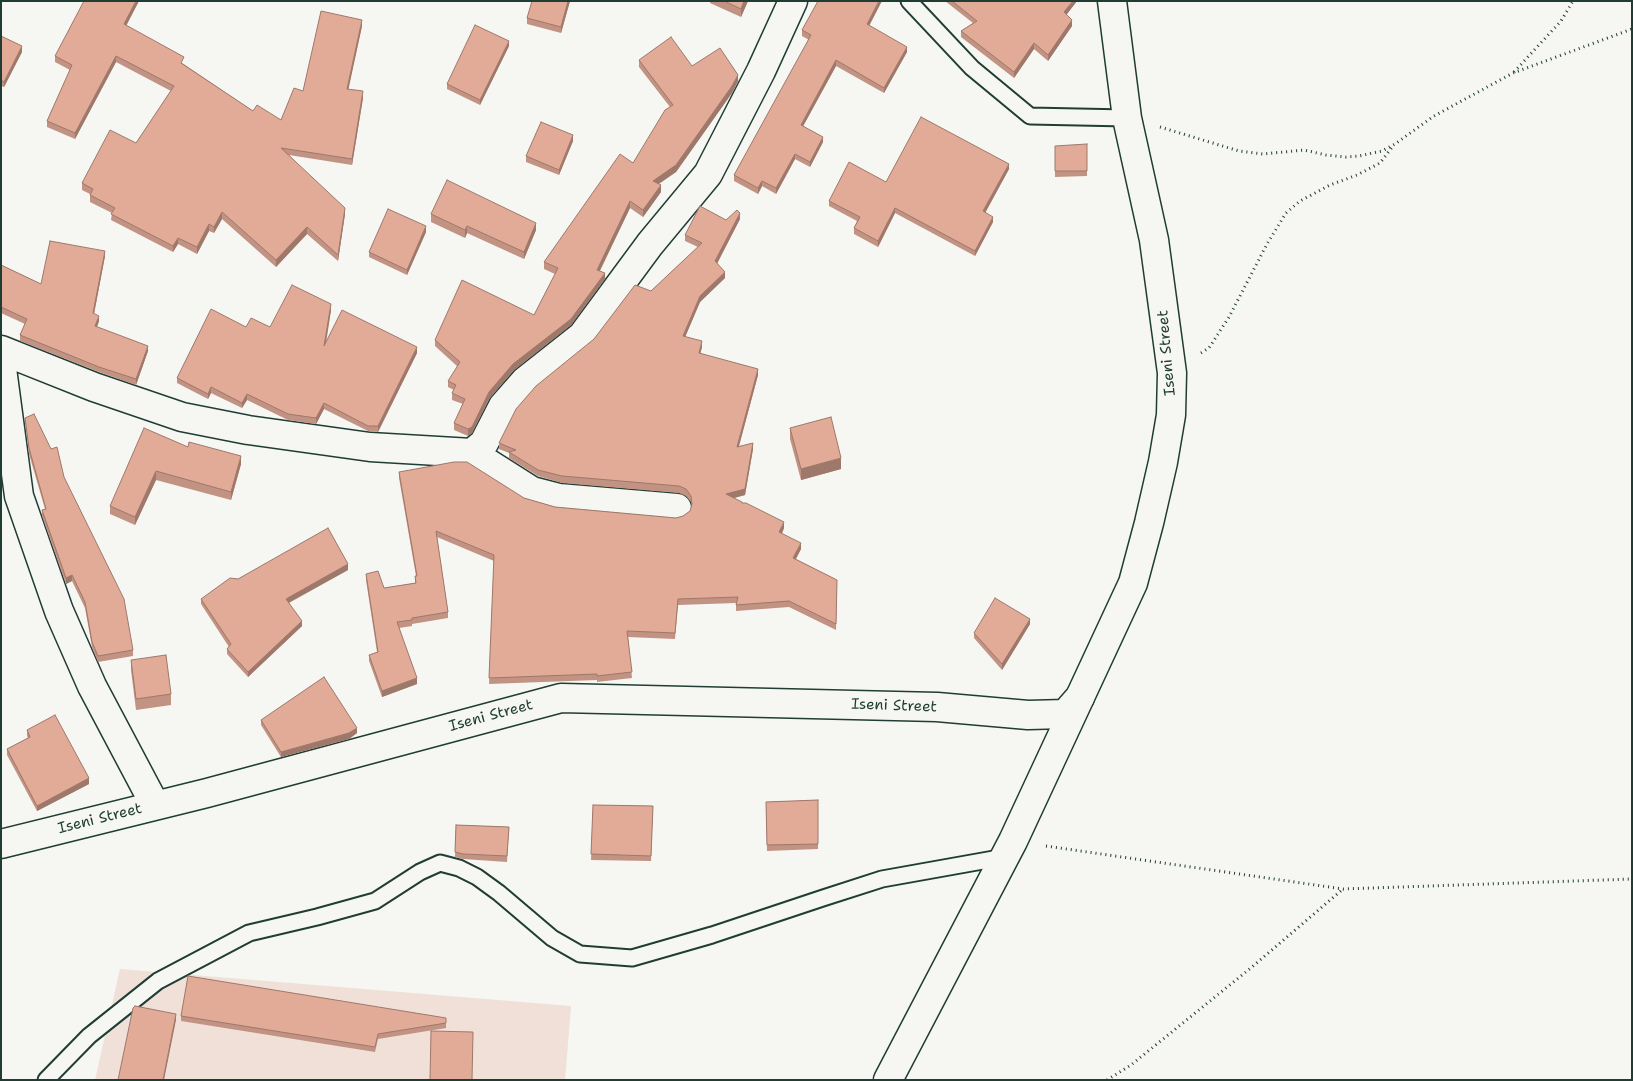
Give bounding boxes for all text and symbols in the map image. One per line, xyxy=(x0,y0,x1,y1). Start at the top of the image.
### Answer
street label: Iseni Street xyxy=(1154,309,1180,397)
street label: Iseni Street xyxy=(447,696,535,736)
street label: Iseni Street xyxy=(851,696,937,716)
street label: Iseni Street xyxy=(56,800,144,838)

